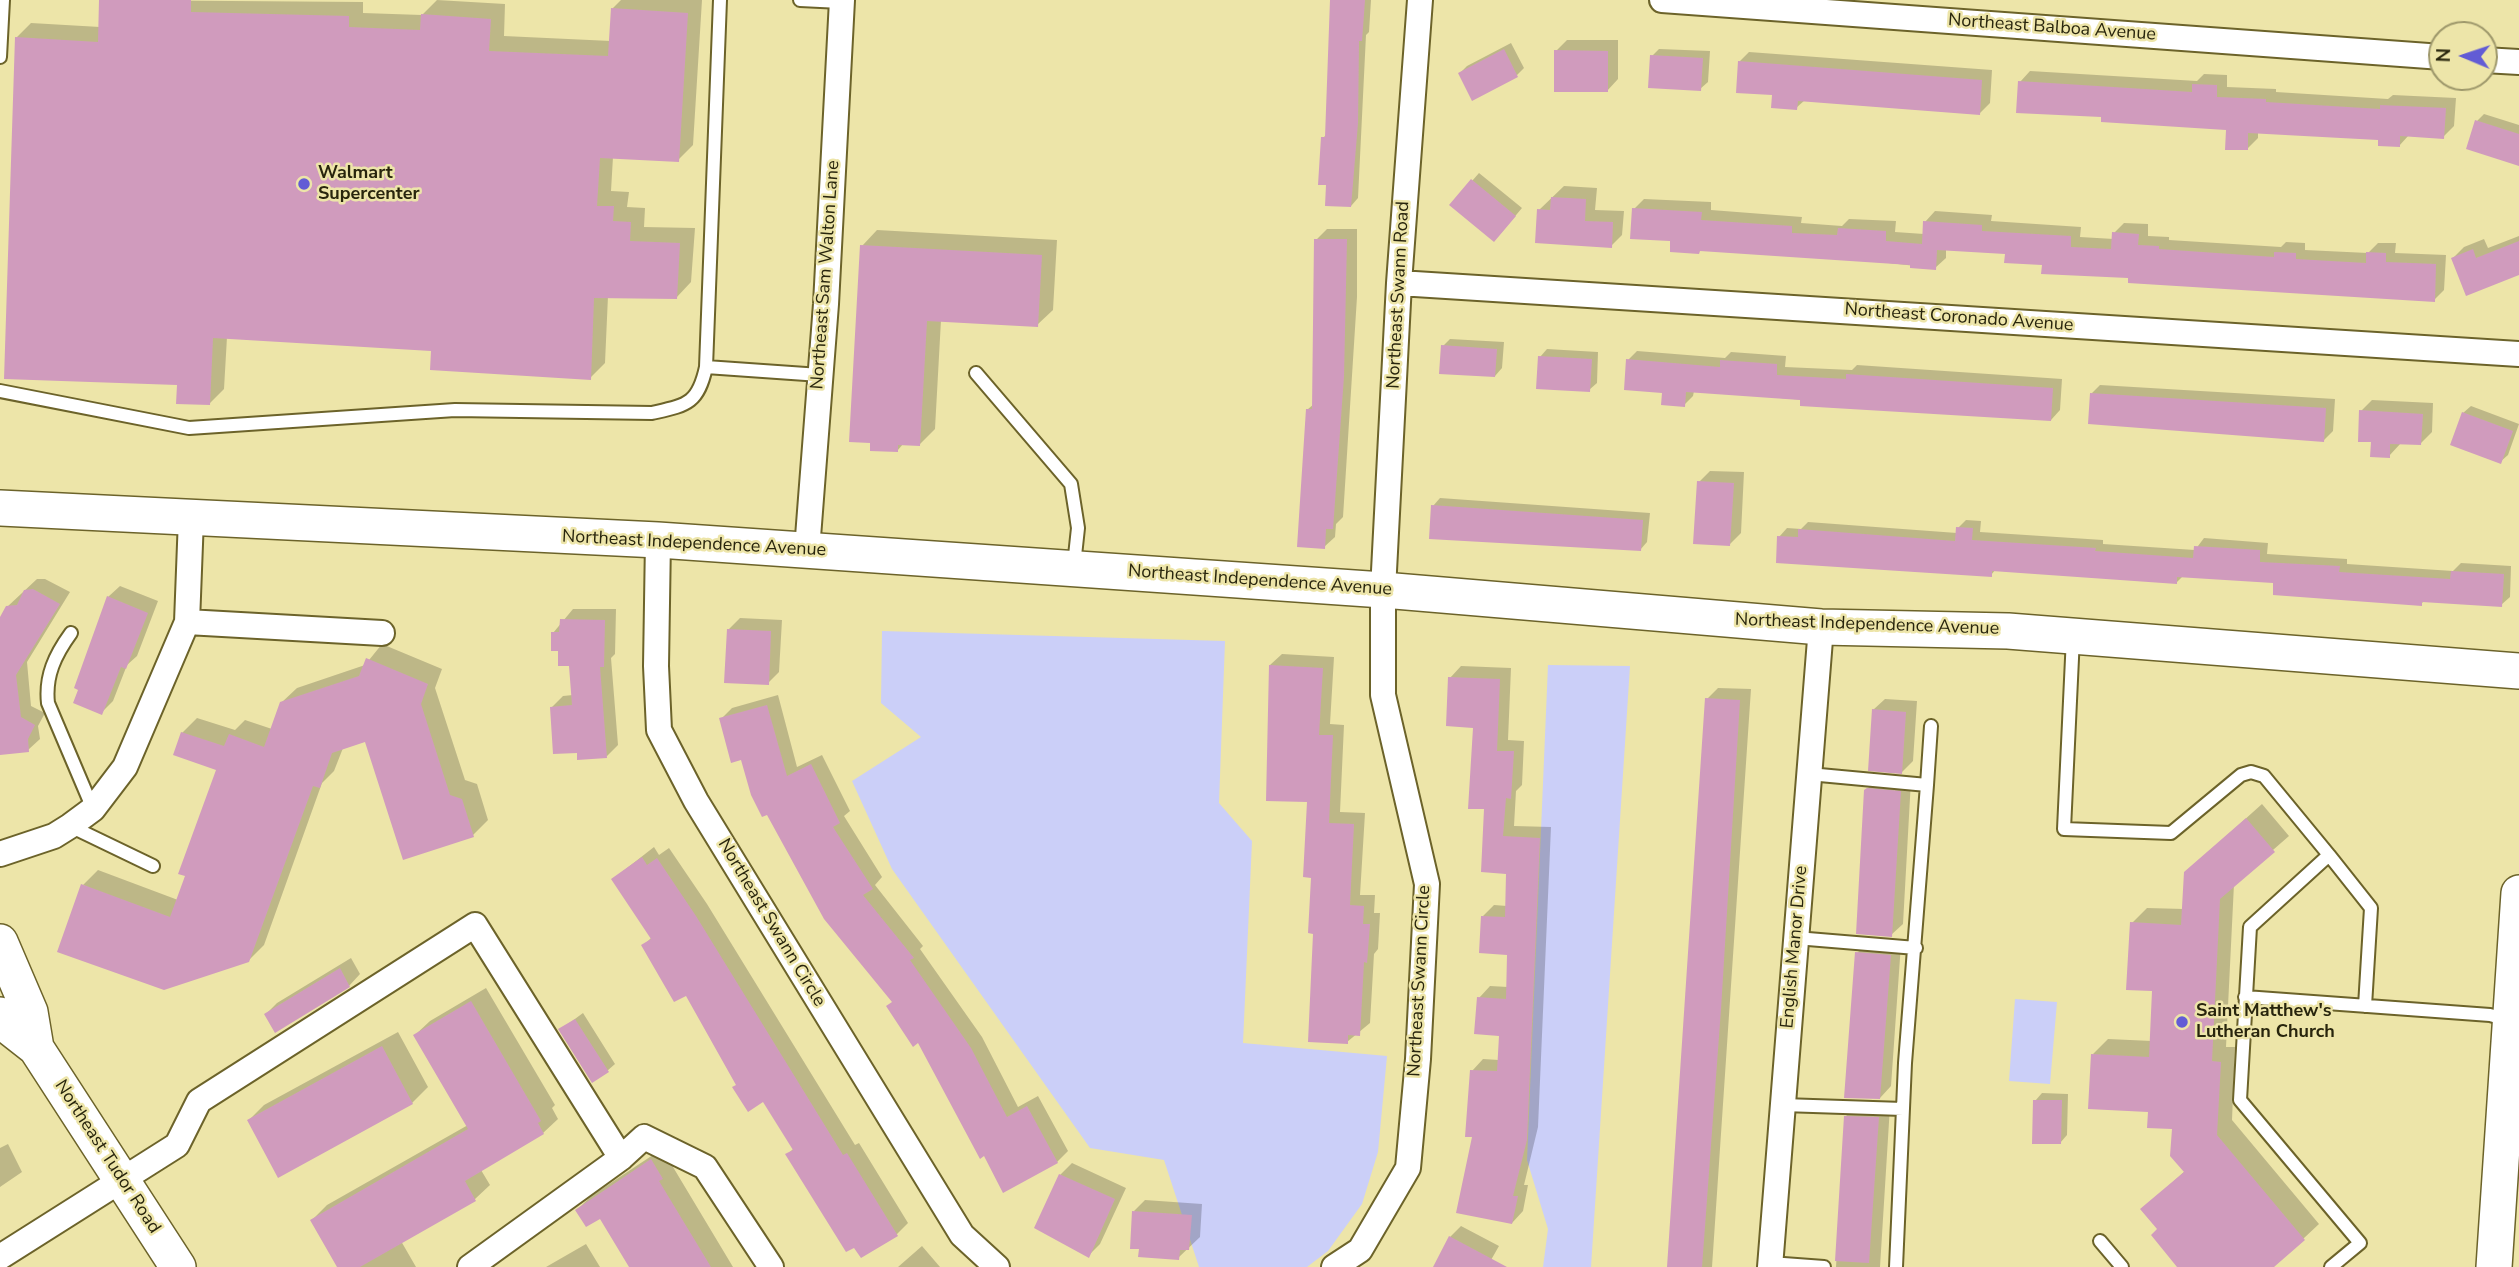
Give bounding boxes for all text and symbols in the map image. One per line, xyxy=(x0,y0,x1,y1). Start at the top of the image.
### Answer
street label: Northeast Balboa Avenue xyxy=(1947,10,2157,46)
north arrow xyxy=(2428,21,2498,91)
text: N xyxy=(2431,48,2457,63)
street label: Northeast Sam Walton Lane xyxy=(807,160,845,390)
place label: Walmart Supercenter xyxy=(318,163,419,206)
marker: Walmart Supercenter xyxy=(296,176,312,192)
street label: Northeast Swann Road xyxy=(1383,201,1415,389)
street label: Northeast Coronado Avenue xyxy=(1844,299,2074,337)
street label: Northeast Independence Avenue xyxy=(561,526,827,562)
street label: Northeast Independence Avenue xyxy=(1127,561,1393,601)
street label: Northeast Independence Avenue xyxy=(1734,610,2000,640)
street label: Northeast Swann Circle xyxy=(712,835,830,1011)
street label: English Manor Drive xyxy=(1777,865,1813,1029)
street label: Northeast Swann Circle xyxy=(1404,885,1436,1077)
place label: Saint Matthew's Lutheran Church xyxy=(2196,1001,2335,1044)
marker: Saint Matthew's Lutheran Church xyxy=(2174,1014,2190,1030)
street label: Northeast Tudor Road xyxy=(49,1076,165,1238)

